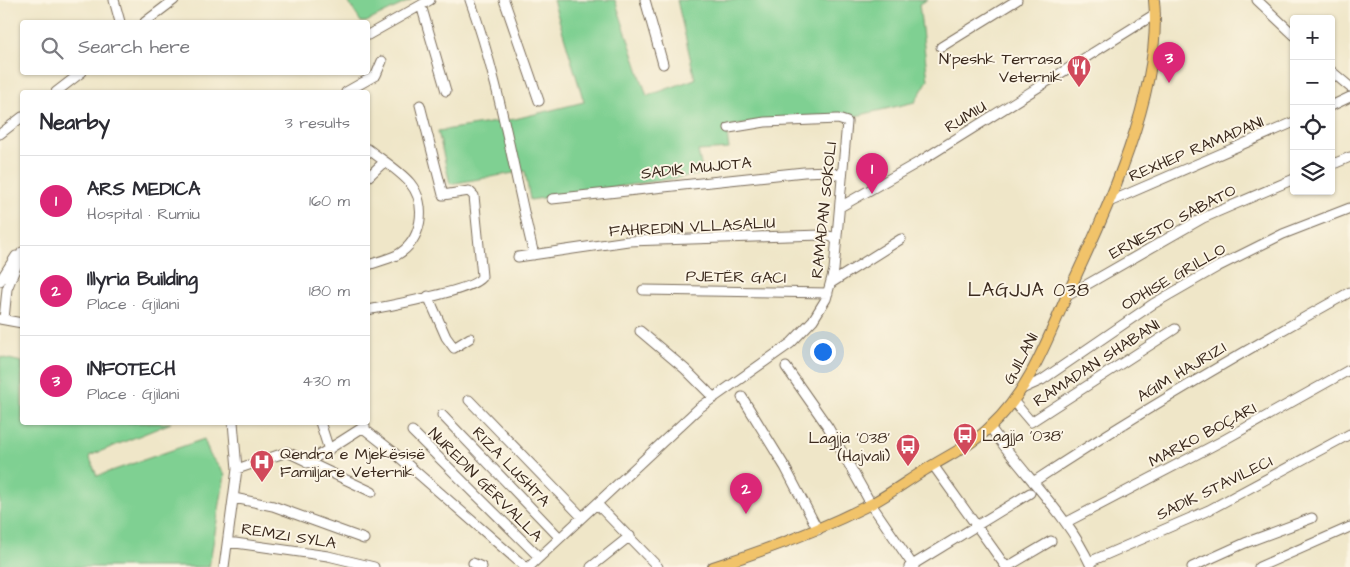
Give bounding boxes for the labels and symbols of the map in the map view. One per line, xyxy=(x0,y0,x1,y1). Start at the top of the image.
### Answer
pin: 3 xyxy=(1153,42,1185,83)
place label: N'peshk Terrasa Veternik xyxy=(939,48,1062,88)
restaurant icon: N'peshk Terrasa Veternik xyxy=(1066,54,1092,88)
street label: RUMIU xyxy=(941,96,990,138)
street label: REXHEP RAMADANI xyxy=(1126,111,1267,187)
street label: RAMADAN SOKOLI xyxy=(806,141,842,279)
street label: SADIK MUJOTA xyxy=(640,151,752,185)
pin: 1 xyxy=(856,153,888,194)
street label: ERNESTO SABATO xyxy=(1105,179,1240,265)
street label: FAHREDIN VLLASALIU xyxy=(608,212,776,242)
street label: ODHISE GRILLO xyxy=(1117,238,1230,316)
street label: PJETËR GACI xyxy=(686,265,786,289)
district label: LAGJJA 038 xyxy=(968,277,1090,304)
street label: RAMADAN SHABANI xyxy=(1029,314,1164,412)
street label: GJILANI xyxy=(998,329,1044,388)
street label: AGIM HAJRIZI xyxy=(1133,337,1230,407)
your location xyxy=(810,339,836,365)
street label: MARKO BOÇARI xyxy=(1145,397,1260,473)
street label: RIZA LUSHTA xyxy=(467,422,555,511)
bus stop icon: Lagjja '038' xyxy=(952,422,978,456)
street label: NUREDIN GËRVALLA xyxy=(423,423,547,547)
place label: Lagjja '038' xyxy=(982,425,1064,448)
place label: Lagjja '038' (Hajvali) xyxy=(809,427,890,467)
bus stop icon: Lagjja '038' (Hajvali) xyxy=(895,433,921,467)
place label: Qendra e Mjekësisë Familjare Veternik xyxy=(280,443,425,483)
hospital icon: Qendra e Mjekësisë Familjare Veternik xyxy=(249,449,275,483)
street label: SADIK STAVILECI xyxy=(1153,450,1276,526)
pin: 2 xyxy=(730,473,762,514)
street label: REMZI SYLA xyxy=(240,518,338,554)

